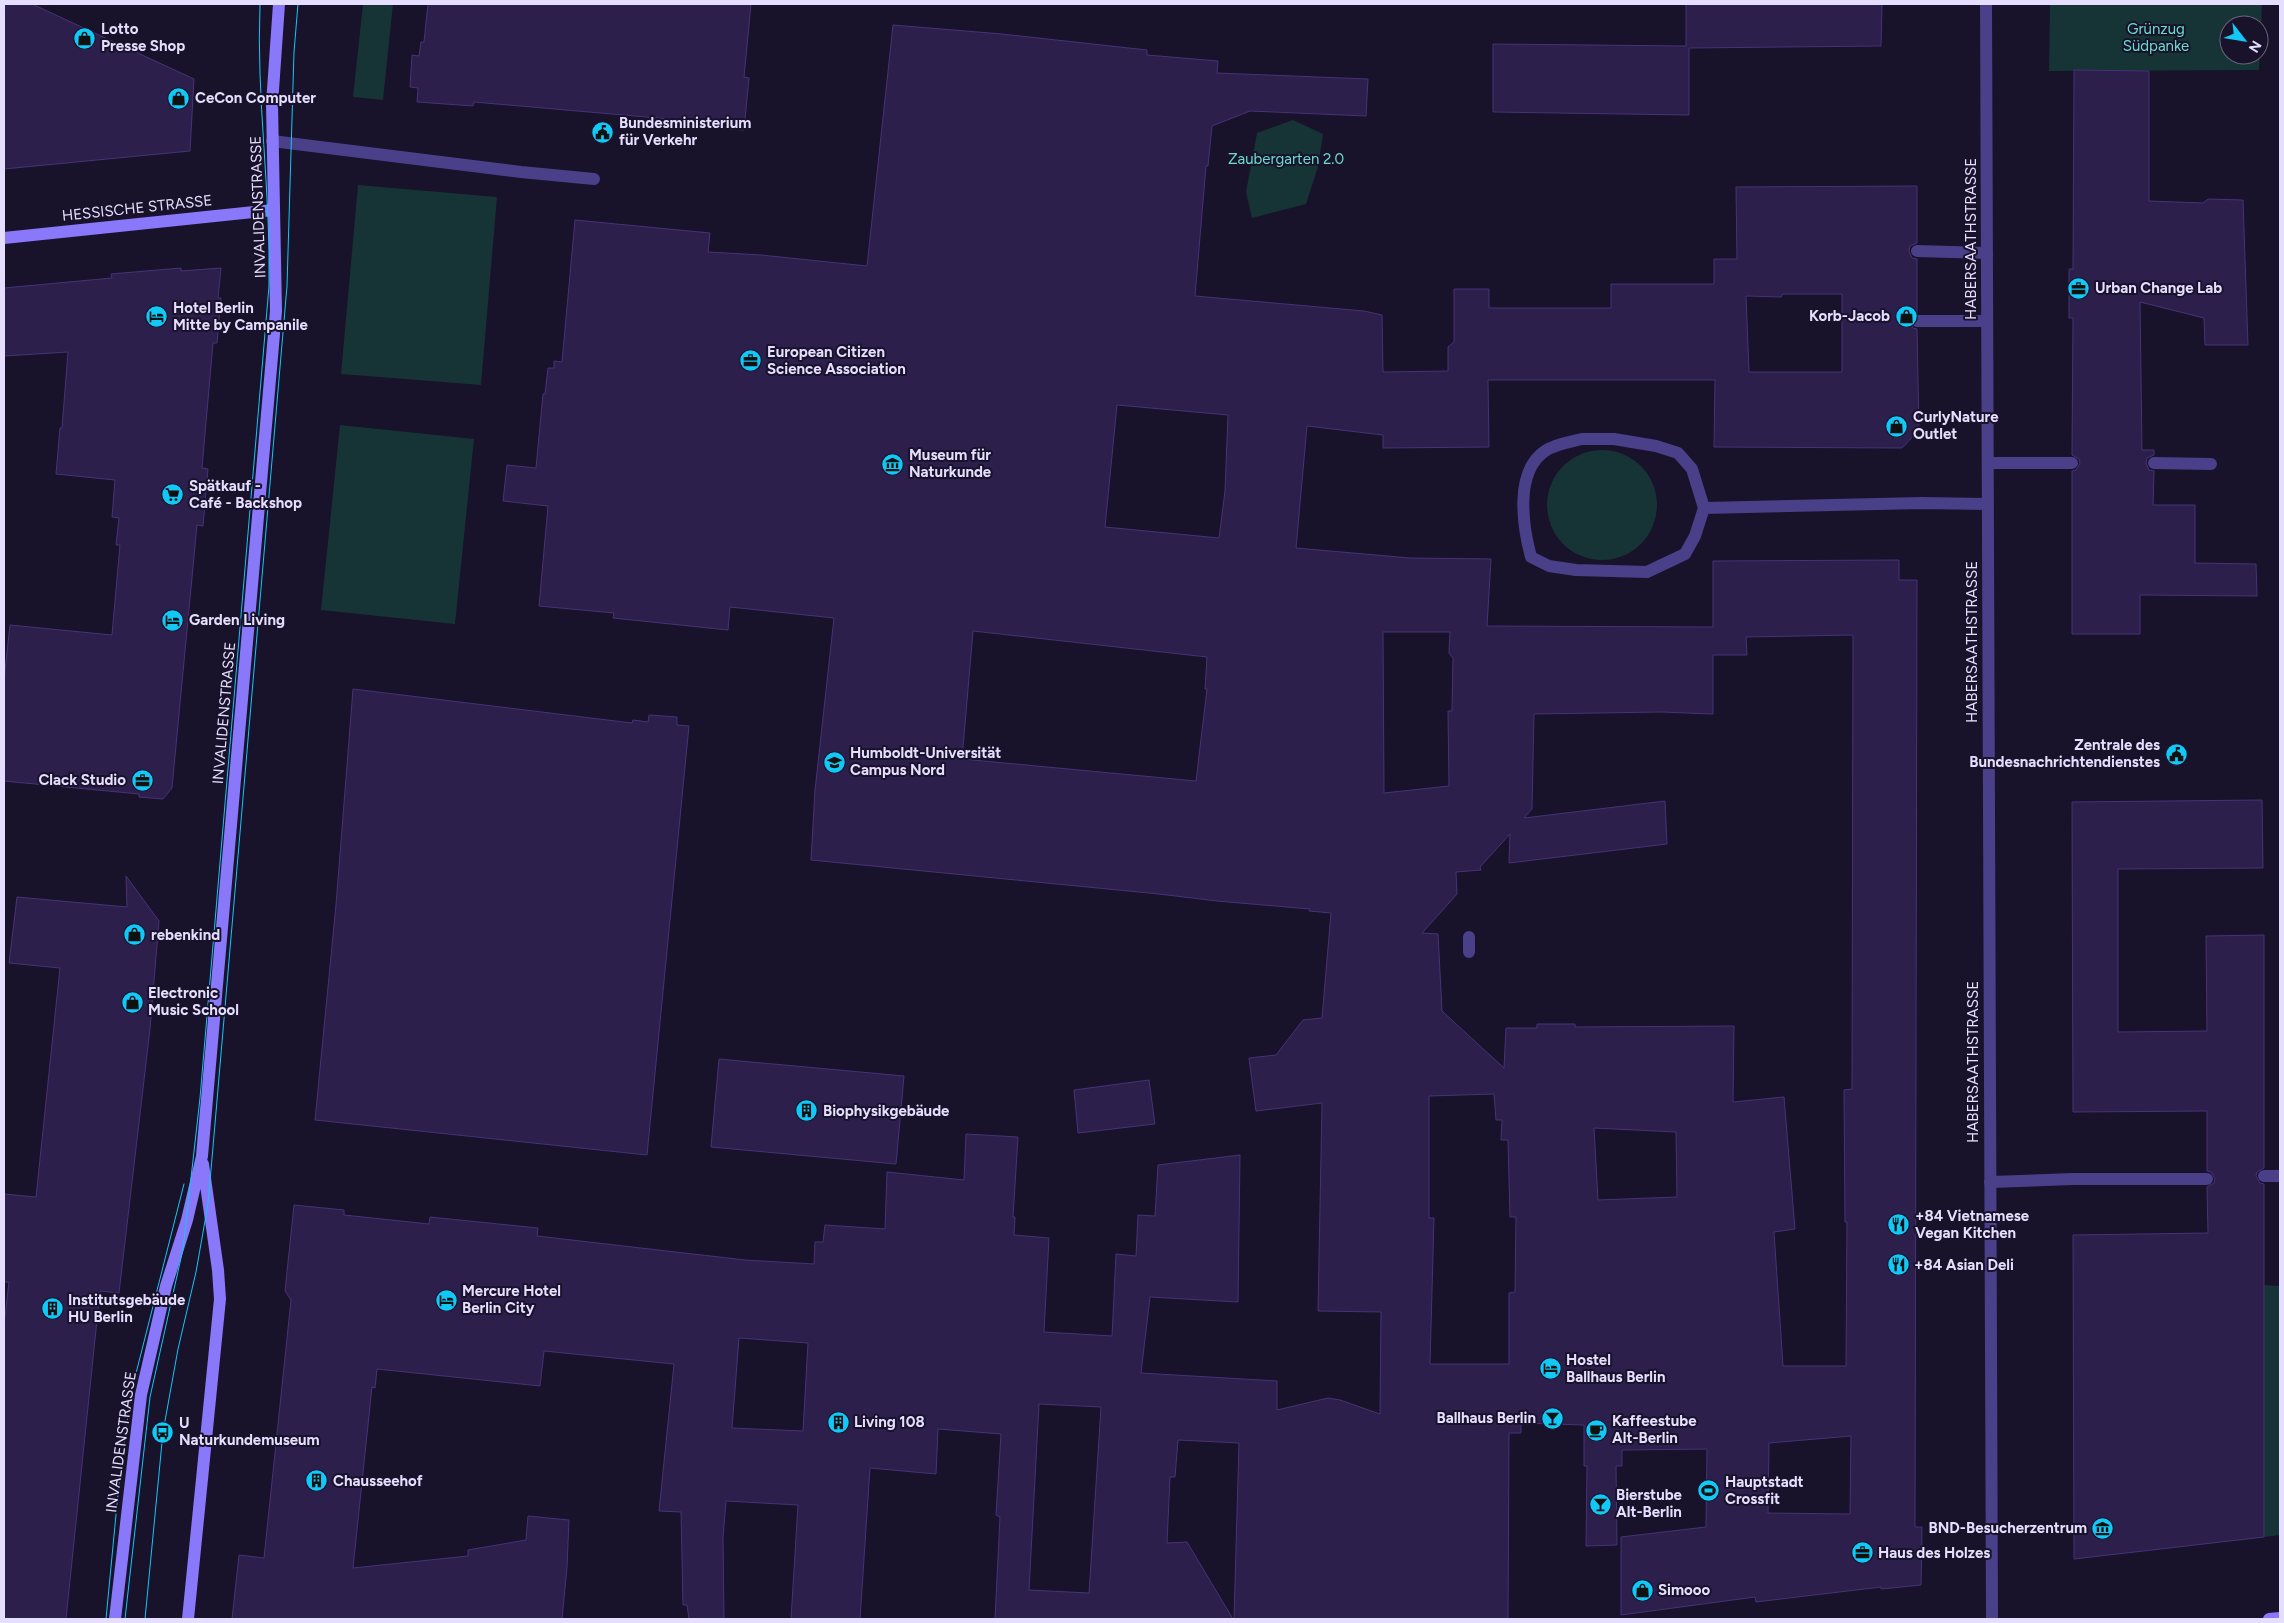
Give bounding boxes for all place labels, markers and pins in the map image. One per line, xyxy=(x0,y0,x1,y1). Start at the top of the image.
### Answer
place label: Lotto Presse Shop xyxy=(101,20,185,55)
shop icon: Lotto Presse Shop xyxy=(73,26,97,50)
shop icon: CeCon Computer xyxy=(167,86,191,110)
place label: CeCon Computer xyxy=(195,89,316,107)
place label: Bundesministerium für Verkehr xyxy=(619,114,751,149)
public building icon: Bundesministerium für Verkehr xyxy=(591,120,615,144)
office icon: Urban Change Lab xyxy=(2067,276,2091,300)
place label: Urban Change Lab xyxy=(2095,279,2222,297)
place label: Hotel Berlin Mitte by Campanile xyxy=(173,299,309,334)
shop icon: Korb-Jacob xyxy=(1894,304,1918,328)
hotel icon: Hotel Berlin Mitte by Campanile xyxy=(145,305,169,329)
place label: Korb-Jacob xyxy=(1809,307,1890,325)
place label: European Citizen Science Association xyxy=(767,343,906,378)
office icon: European Citizen Science Association xyxy=(739,349,763,373)
place label: CurlyNature Outlet xyxy=(1913,408,1999,443)
shop icon: CurlyNature Outlet xyxy=(1885,414,1909,438)
place label: Museum für Naturkunde xyxy=(909,446,992,481)
museum icon: Museum für Naturkunde xyxy=(881,452,905,476)
place label: Spätkauf - Café - Backshop xyxy=(189,477,302,512)
supermarket icon: Spätkauf - Café - Backshop xyxy=(161,483,185,507)
hotel icon: Garden Living xyxy=(161,608,185,632)
place label: Garden Living xyxy=(189,611,285,629)
place label: Zentrale des Bundesnachrichtendienstes xyxy=(1969,736,2160,771)
public building icon: Zentrale des Bundesnachrichtendienstes xyxy=(2164,742,2188,766)
place label: Humboldt-Universität Campus Nord xyxy=(850,744,1001,779)
school or university icon: Humboldt-Universität Campus Nord xyxy=(822,750,846,774)
office icon: Clack Studio xyxy=(130,768,154,792)
place label: Clack Studio xyxy=(38,771,126,789)
shop icon: rebenkind xyxy=(123,923,147,947)
place label: rebenkind xyxy=(151,926,220,944)
place label: Electronic Music School xyxy=(148,984,239,1019)
shop icon: Electronic Music School xyxy=(120,990,144,1014)
building icon: Biophysikgebäude xyxy=(795,1099,819,1123)
place label: Biophysikgebäude xyxy=(823,1102,950,1120)
place label: +84 Vietnamese Vegan Kitchen xyxy=(1915,1207,2030,1242)
restaurant icon: +84 Vietnamese Vegan Kitchen xyxy=(1887,1213,1911,1237)
restaurant icon: +84 Asian Deli xyxy=(1886,1253,1910,1277)
place label: +84 Asian Deli xyxy=(1914,1256,2014,1274)
place label: Mercure Hotel Berlin City xyxy=(462,1282,561,1317)
hotel icon: Mercure Hotel Berlin City xyxy=(434,1288,458,1312)
place label: Institutsgebäude HU Berlin xyxy=(68,1291,186,1326)
building icon: Institutsgebäude HU Berlin xyxy=(40,1297,64,1321)
place label: Hostel Ballhaus Berlin xyxy=(1566,1351,1666,1386)
hotel icon: Hostel Ballhaus Berlin xyxy=(1538,1357,1562,1381)
bar icon: Ballhaus Berlin xyxy=(1540,1406,1564,1430)
place label: Ballhaus Berlin xyxy=(1437,1409,1536,1427)
building icon: Living 108 xyxy=(826,1410,850,1434)
place label: Kaffeestube Alt-Berlin xyxy=(1612,1412,1697,1447)
place label: Living 108 xyxy=(854,1413,925,1431)
place label: U Naturkundemuseum xyxy=(179,1414,320,1449)
cafe icon: Kaffeestube Alt-Berlin xyxy=(1584,1418,1608,1442)
bus stop icon: U Naturkundemuseum xyxy=(151,1420,175,1444)
building icon: Chausseehof xyxy=(305,1469,329,1493)
place label: Chausseehof xyxy=(333,1472,423,1490)
place label: Hauptstadt Crossfit xyxy=(1725,1473,1804,1508)
sports icon: Hauptstadt Crossfit xyxy=(1697,1479,1721,1503)
place label: Bierstube Alt-Berlin xyxy=(1616,1486,1683,1521)
bar icon: Bierstube Alt-Berlin xyxy=(1588,1492,1612,1516)
museum icon: BND-Besucherzentrum xyxy=(2091,1516,2115,1540)
place label: BND-Besucherzentrum xyxy=(1929,1519,2087,1537)
office icon: Haus des Holzes xyxy=(1850,1541,1874,1565)
place label: Haus des Holzes xyxy=(1878,1544,1990,1562)
shop icon: Simooo xyxy=(1630,1578,1654,1602)
place label: Simooo xyxy=(1658,1581,1711,1599)

